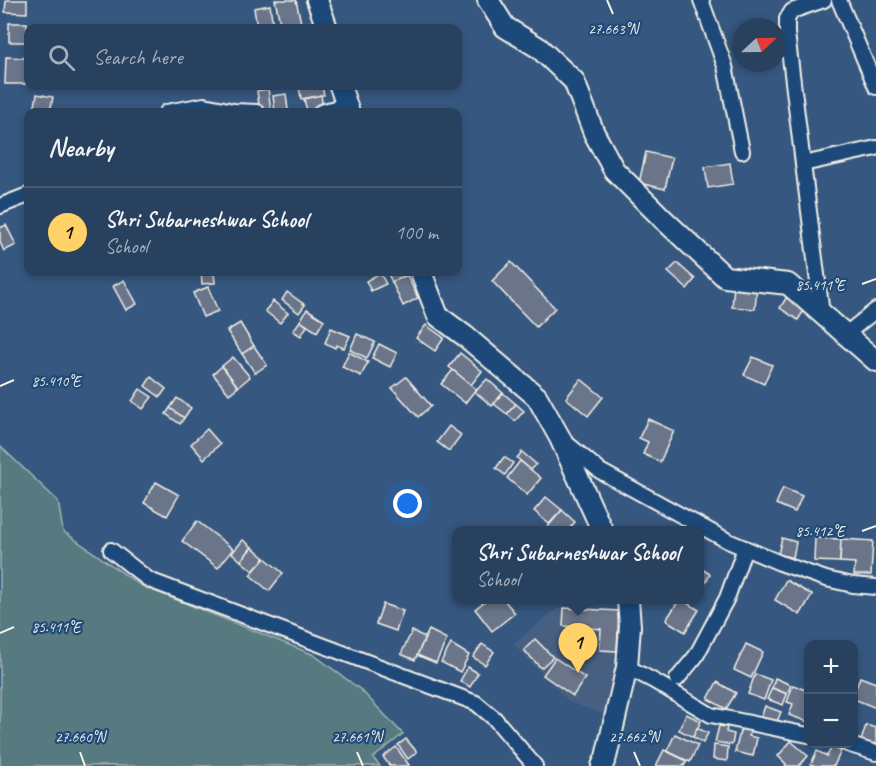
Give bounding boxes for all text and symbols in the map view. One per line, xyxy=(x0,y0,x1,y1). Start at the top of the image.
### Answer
north arrow xyxy=(732,18,786,72)
text: 27.663°N xyxy=(588,20,641,39)
search box xyxy=(24,24,462,90)
icon: search xyxy=(45,41,78,74)
text: Search here xyxy=(93,43,183,71)
text: Nearby xyxy=(48,131,113,164)
text: Shri Subarneshwar School xyxy=(105,206,308,234)
text: 1 xyxy=(63,220,72,245)
text: 100 m xyxy=(395,220,438,245)
text: School xyxy=(105,234,148,259)
text: 85.411°E xyxy=(796,276,847,295)
text: 85.410°E xyxy=(32,372,83,391)
your location xyxy=(393,489,422,518)
text: 85.412°E xyxy=(796,522,847,541)
popup xyxy=(452,526,704,604)
text: Shri Subarneshwar School xyxy=(477,539,679,567)
text: School xyxy=(477,567,520,592)
text: 85.411°E xyxy=(32,618,83,637)
pin: 1 xyxy=(558,624,598,673)
map controls xyxy=(804,640,858,748)
button: + xyxy=(804,640,858,694)
button: − xyxy=(804,694,858,748)
text: 27.660°N xyxy=(55,728,108,747)
text: 27.661°N xyxy=(332,728,385,747)
text: 27.662°N xyxy=(609,728,662,747)

